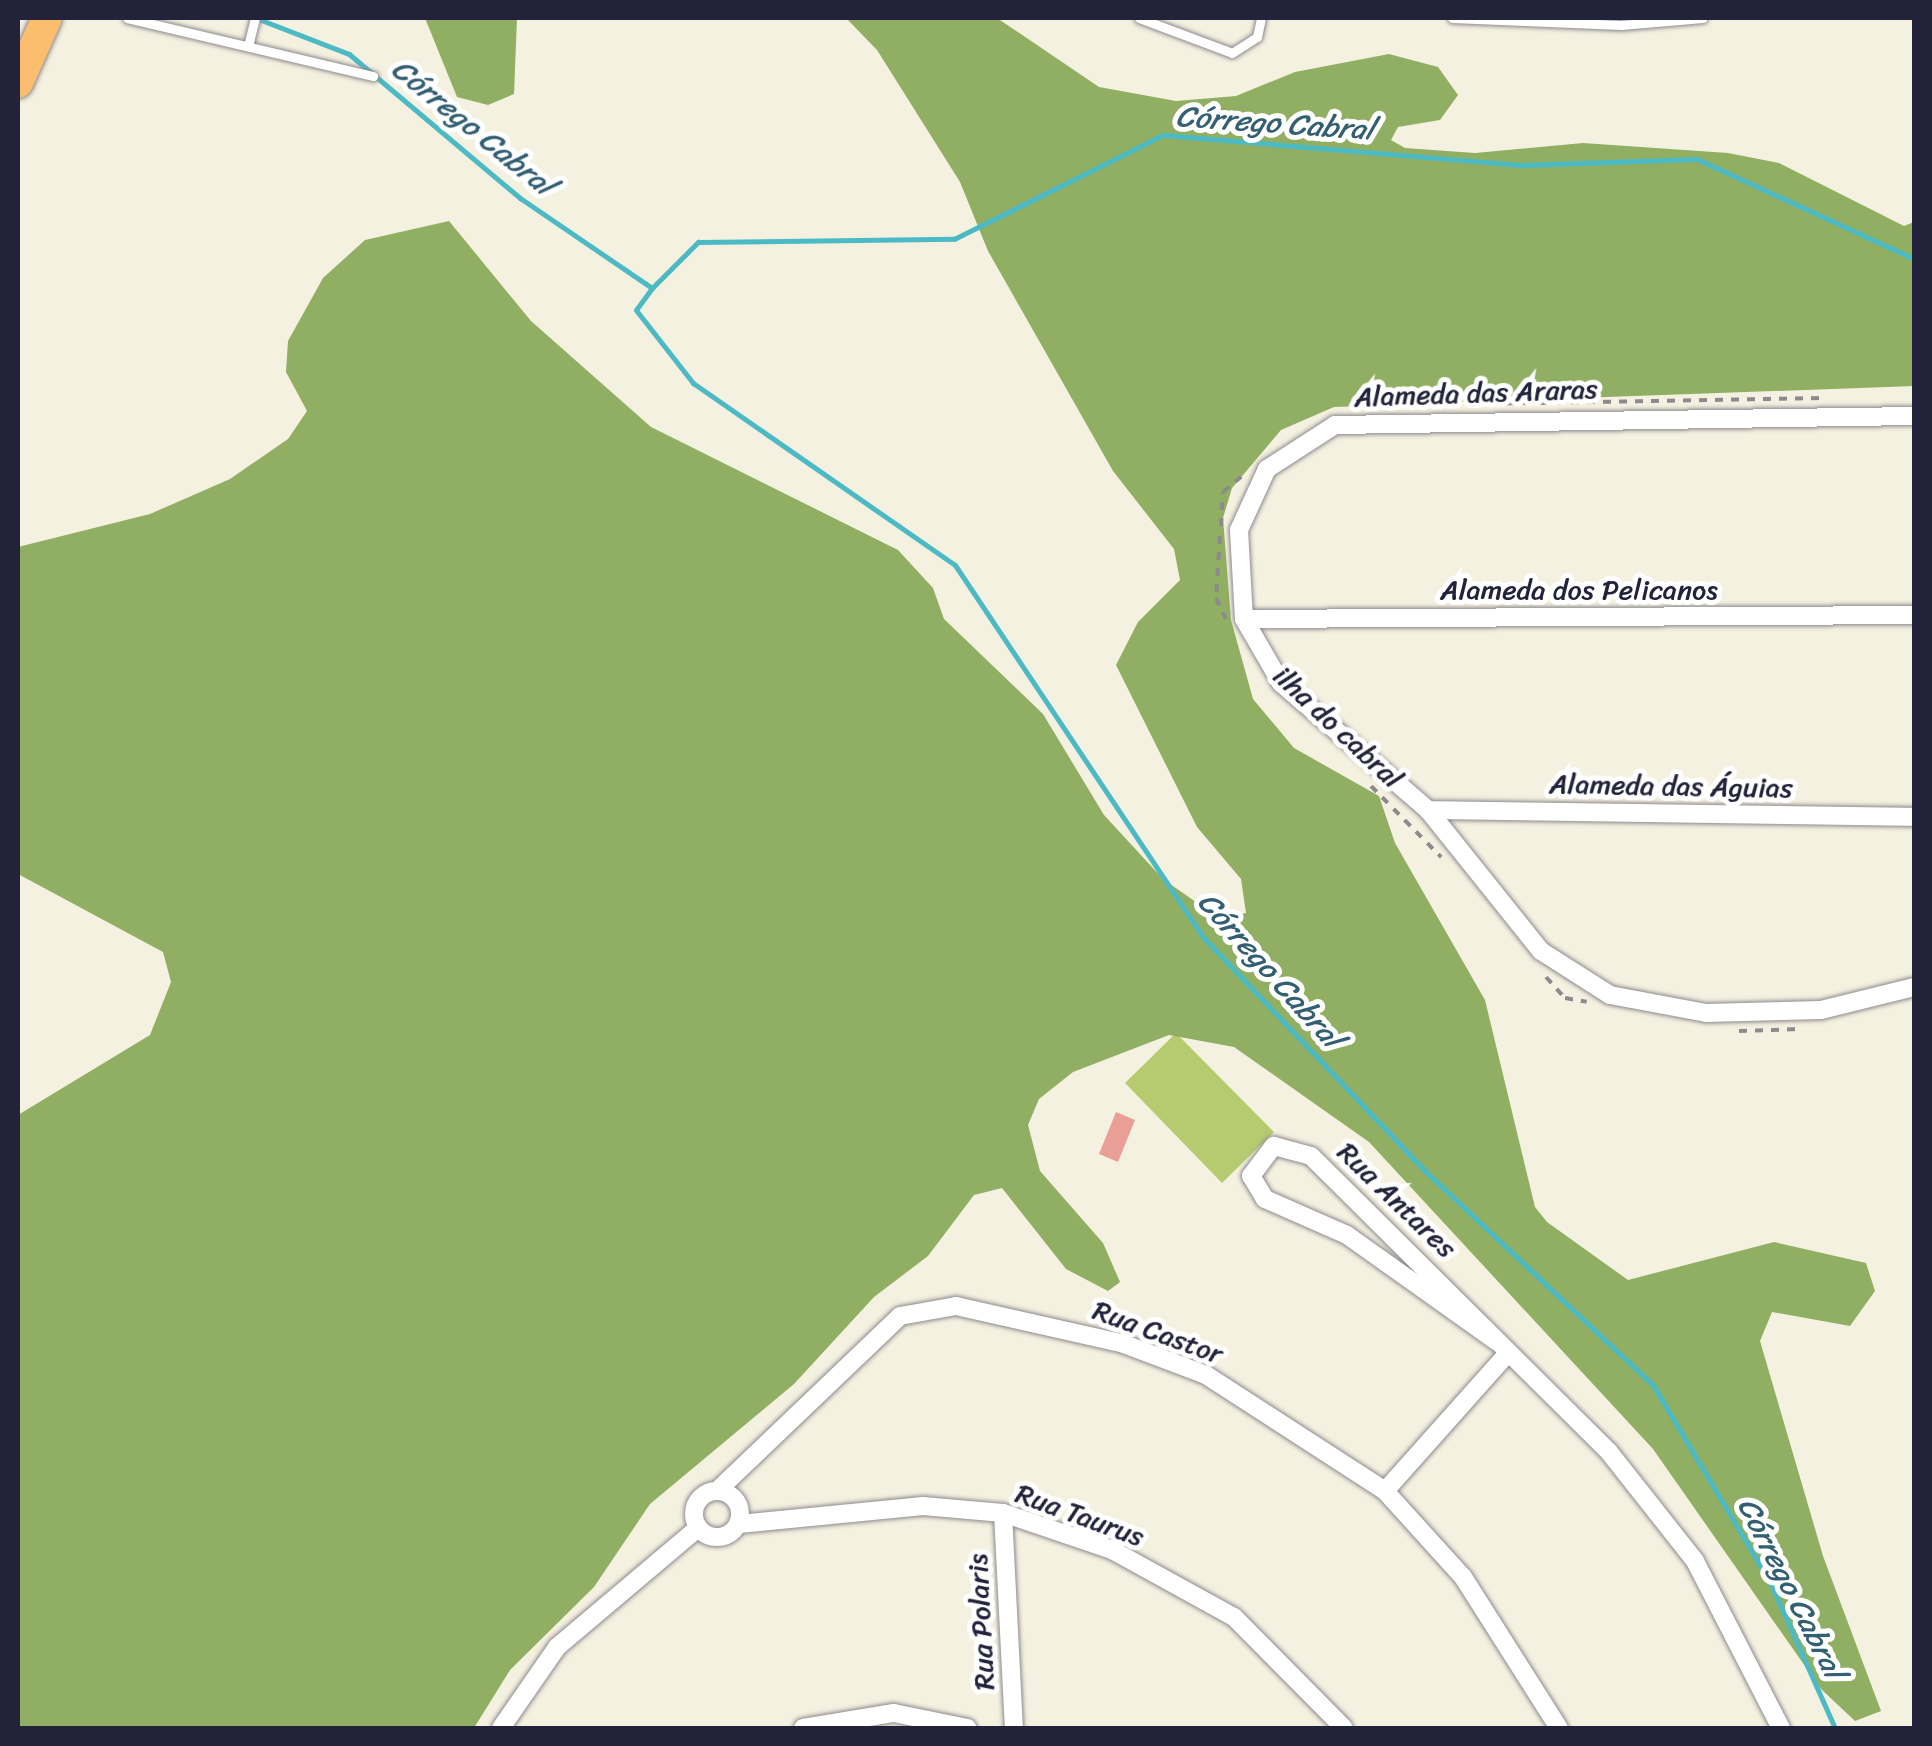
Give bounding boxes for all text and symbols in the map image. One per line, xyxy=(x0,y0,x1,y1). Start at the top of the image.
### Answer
water label: Córrego Cabral xyxy=(385,51,561,203)
water label: Córrego Cabral xyxy=(1175,98,1375,148)
street label: Alameda das Araras xyxy=(1354,372,1598,414)
street label: Alameda dos Pelicanos xyxy=(1440,573,1718,607)
street label: ilha do cabral xyxy=(1266,659,1410,795)
street label: Alameda das Águias xyxy=(1549,767,1793,805)
water label: Córrego Cabral xyxy=(1190,884,1350,1056)
street label: Rua Antares xyxy=(1331,1135,1463,1265)
street label: Rua Castor xyxy=(1089,1293,1227,1371)
street label: Rua Taurus xyxy=(1011,1476,1149,1554)
water label: Córrego Cabral xyxy=(1730,1491,1852,1685)
street label: Rua Polaris xyxy=(961,1553,1001,1691)

